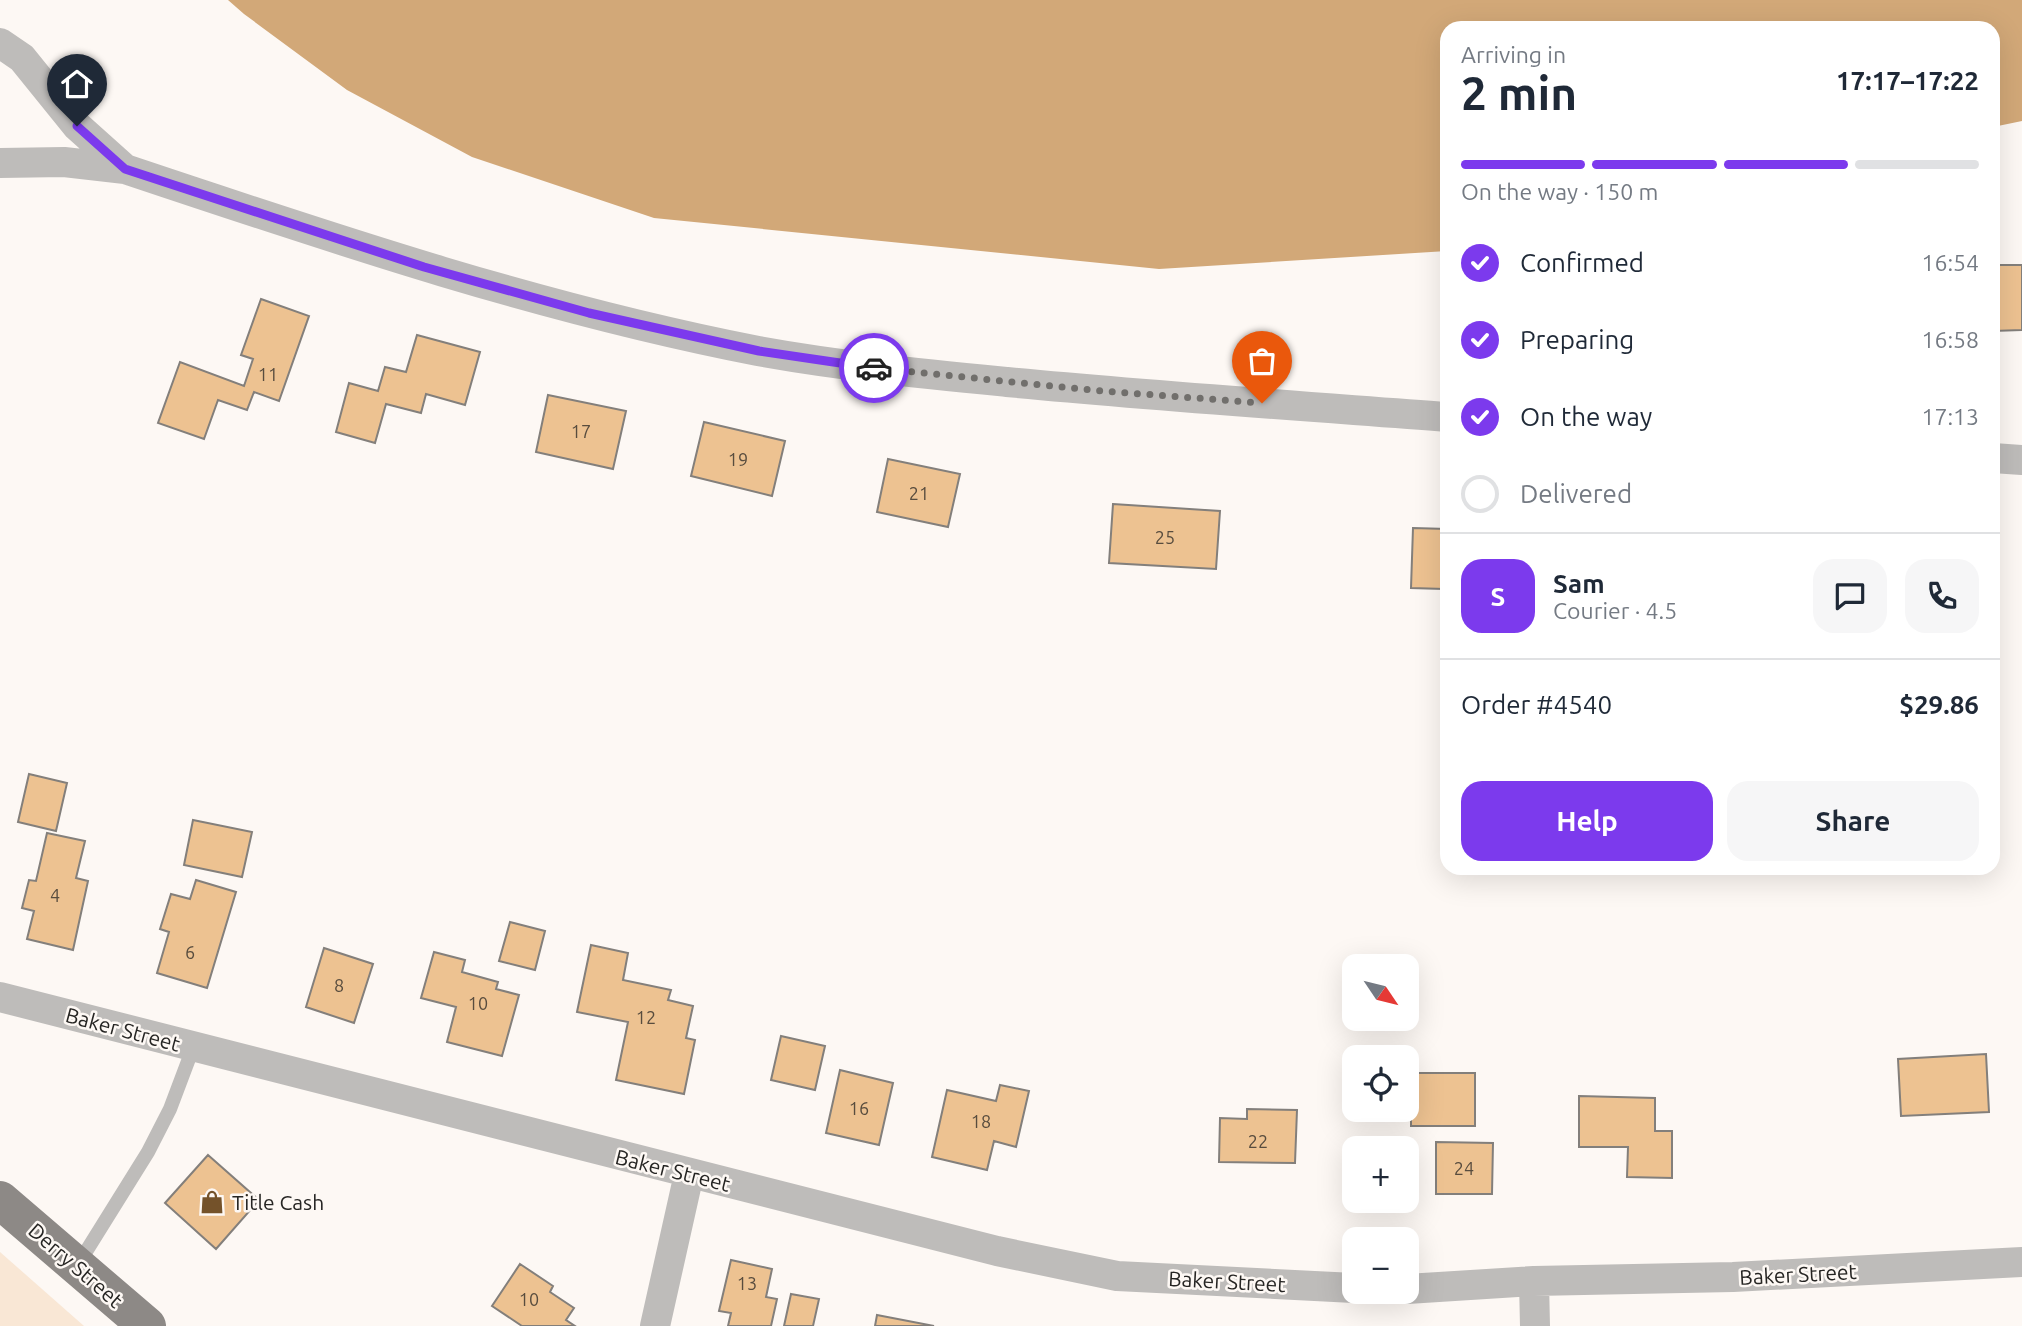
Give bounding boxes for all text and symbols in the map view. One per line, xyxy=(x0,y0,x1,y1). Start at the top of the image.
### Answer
text: Arriving in xyxy=(1461,42,1566,67)
pin xyxy=(47,54,107,126)
icon: home xyxy=(58,65,96,103)
text: 17:17–17:22 xyxy=(1836,66,1979,95)
text: 2 min xyxy=(1461,67,1577,119)
text: On the way · 150 m xyxy=(1461,179,1658,204)
icon: check xyxy=(1461,244,1499,282)
text: Confirmed xyxy=(1520,248,1644,277)
text: 16:54 xyxy=(1921,250,1979,275)
icon: check xyxy=(1461,321,1499,359)
text: Preparing xyxy=(1520,325,1634,354)
text: 16:58 xyxy=(1921,327,1979,352)
pin xyxy=(1232,331,1292,403)
courier xyxy=(839,333,909,403)
icon: bag xyxy=(1243,342,1281,380)
icon: car xyxy=(855,349,893,387)
house number: 11 xyxy=(258,364,278,384)
icon: check xyxy=(1461,398,1499,436)
text: On the way xyxy=(1520,402,1652,431)
text: 17:13 xyxy=(1921,404,1979,429)
house number: 17 xyxy=(571,421,591,441)
house number: 19 xyxy=(728,449,748,469)
text: Delivered xyxy=(1520,479,1632,508)
house number: 21 xyxy=(909,483,929,503)
house number: 25 xyxy=(1155,527,1175,547)
button: chat xyxy=(1813,559,1887,633)
button: phone xyxy=(1905,559,1979,633)
text: Sam xyxy=(1553,569,1605,598)
text: S xyxy=(1491,582,1505,611)
text: Courier · 4.5 xyxy=(1553,598,1677,623)
text: Order #4540 xyxy=(1461,690,1612,719)
text: $29.86 xyxy=(1899,690,1979,719)
button: Help xyxy=(1461,781,1713,861)
button: Share xyxy=(1727,781,1979,861)
house number: 4 xyxy=(50,885,60,905)
house number: 6 xyxy=(185,942,195,962)
north arrow xyxy=(1342,954,1419,1031)
map controls xyxy=(1342,954,1419,1304)
house number: 8 xyxy=(334,975,344,995)
house number: 10 xyxy=(468,993,488,1013)
street label: Baker Street xyxy=(63,1002,183,1056)
house number: 12 xyxy=(636,1007,656,1027)
button: locate xyxy=(1342,1045,1419,1122)
house number: 16 xyxy=(849,1098,869,1118)
house number: 18 xyxy=(971,1111,991,1131)
house number: 22 xyxy=(1248,1131,1268,1151)
button: + xyxy=(1342,1136,1419,1213)
street label: Baker Street xyxy=(613,1144,733,1196)
house number: 24 xyxy=(1454,1158,1474,1178)
shop icon: Title Cash xyxy=(198,1188,226,1216)
place label: Title Cash xyxy=(232,1190,324,1214)
street label: Derry Street xyxy=(24,1218,128,1312)
button: − xyxy=(1342,1227,1419,1304)
street label: Baker Street xyxy=(1739,1259,1857,1289)
street label: Baker Street xyxy=(1168,1266,1286,1296)
house number: 13 xyxy=(737,1273,757,1293)
house number: 10 xyxy=(519,1289,539,1309)

